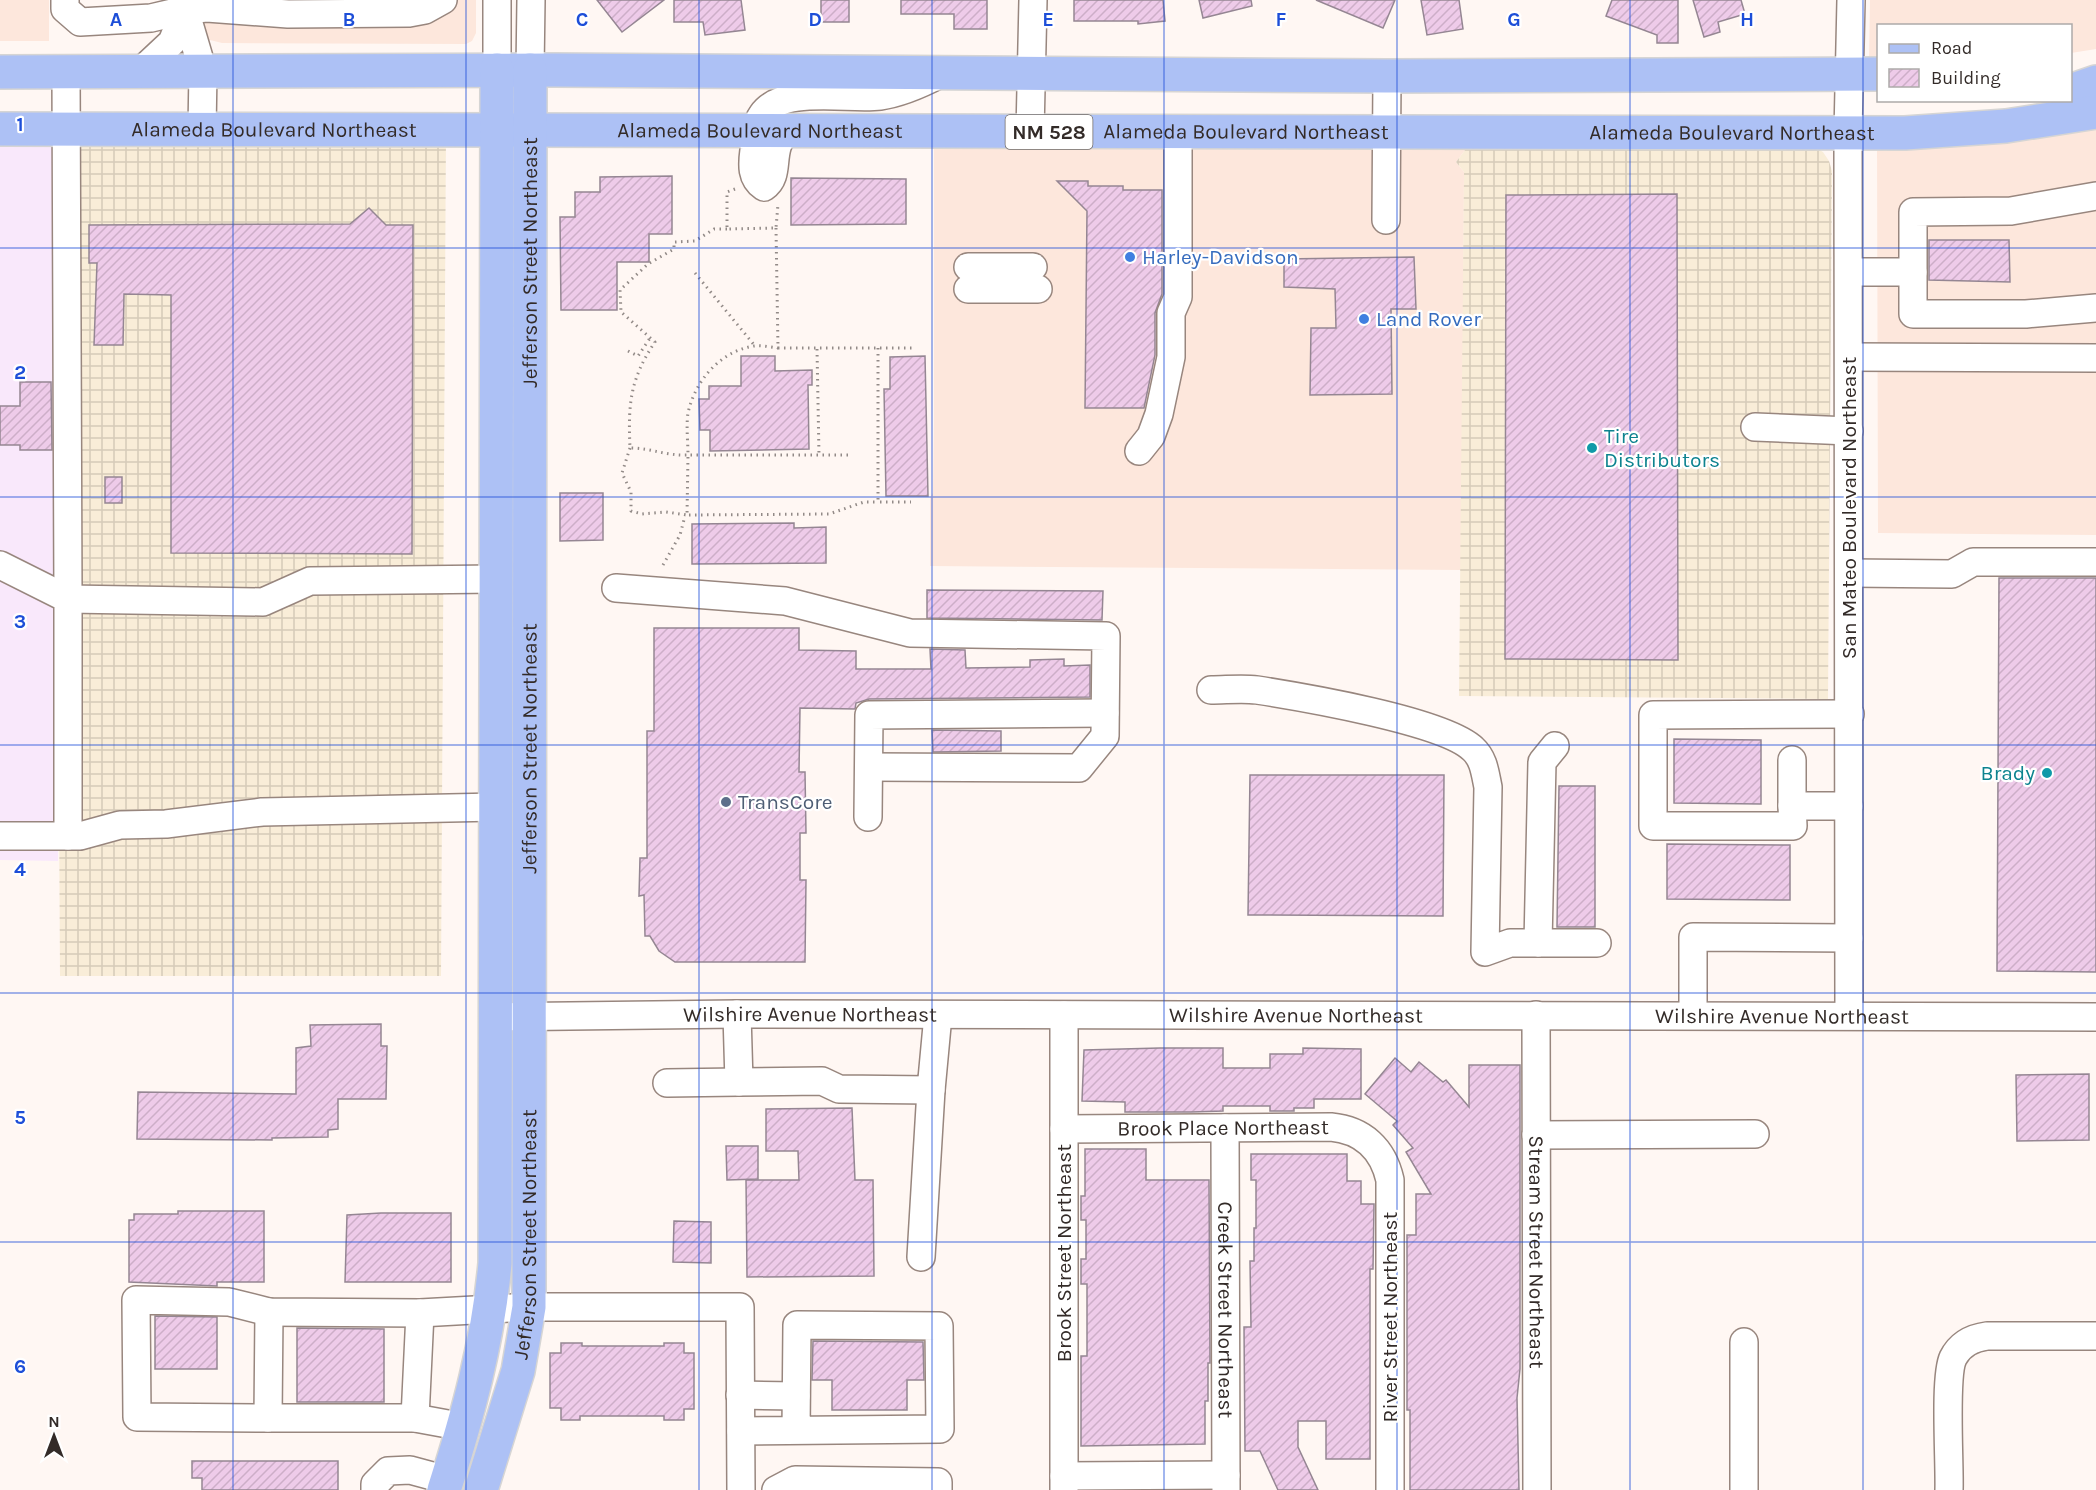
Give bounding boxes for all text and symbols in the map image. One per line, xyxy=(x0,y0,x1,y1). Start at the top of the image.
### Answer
text: A xyxy=(110,8,123,31)
text: B xyxy=(343,8,355,31)
text: C xyxy=(576,8,588,31)
text: D xyxy=(808,8,822,31)
text: E xyxy=(1042,8,1054,31)
text: F xyxy=(1276,8,1287,31)
text: G xyxy=(1507,8,1521,31)
text: H xyxy=(1740,8,1754,31)
legend xyxy=(1877,24,2072,102)
text: Road xyxy=(1931,37,1972,59)
text: Building xyxy=(1931,67,2001,89)
text: 1 xyxy=(16,113,24,136)
road number: NM 528 xyxy=(1006,115,1092,149)
street label: Alameda Boulevard Northeast xyxy=(131,117,417,142)
street label: Alameda Boulevard Northeast xyxy=(617,118,903,143)
street label: Alameda Boulevard Northeast xyxy=(1103,119,1389,144)
street label: Alameda Boulevard Northeast xyxy=(1589,120,1875,145)
street label: Jefferson Street Northeast xyxy=(518,137,542,388)
place label: Harley-Davidson xyxy=(1142,245,1299,269)
marker: Harley-Davidson xyxy=(1123,250,1137,264)
place label: Land Rover xyxy=(1376,307,1481,331)
marker: Land Rover xyxy=(1357,312,1371,326)
street label: San Mateo Boulevard Northeast xyxy=(1837,357,1861,659)
text: 2 xyxy=(14,361,26,384)
place label: Tire Distributors xyxy=(1604,424,1720,472)
marker: Tire Distributors xyxy=(1585,441,1599,455)
text: 3 xyxy=(14,610,26,633)
street label: Jefferson Street Northeast xyxy=(517,623,542,874)
place label: Brady xyxy=(1981,761,2035,785)
marker: Brady xyxy=(2040,766,2054,780)
place label: TransCore xyxy=(738,790,833,814)
marker: TransCore xyxy=(719,795,733,809)
text: 4 xyxy=(14,858,26,881)
street label: Wilshire Avenue Northeast xyxy=(683,1002,937,1027)
street label: Wilshire Avenue Northeast xyxy=(1169,1003,1423,1028)
street label: Wilshire Avenue Northeast xyxy=(1655,1004,1909,1029)
text: 5 xyxy=(14,1106,26,1129)
street label: Jefferson Street Northeast xyxy=(508,1109,541,1361)
street label: Brook Place Northeast xyxy=(1117,1115,1329,1141)
street label: Stream Street Northeast xyxy=(1524,1135,1549,1369)
street label: Brook Street Northeast xyxy=(1052,1144,1076,1362)
street label: Creek Street Northeast xyxy=(1213,1201,1238,1419)
street label: River Street Northeast xyxy=(1378,1211,1402,1422)
text: 6 xyxy=(14,1355,26,1378)
north arrow xyxy=(24,1406,84,1466)
text: N xyxy=(48,1412,60,1431)

